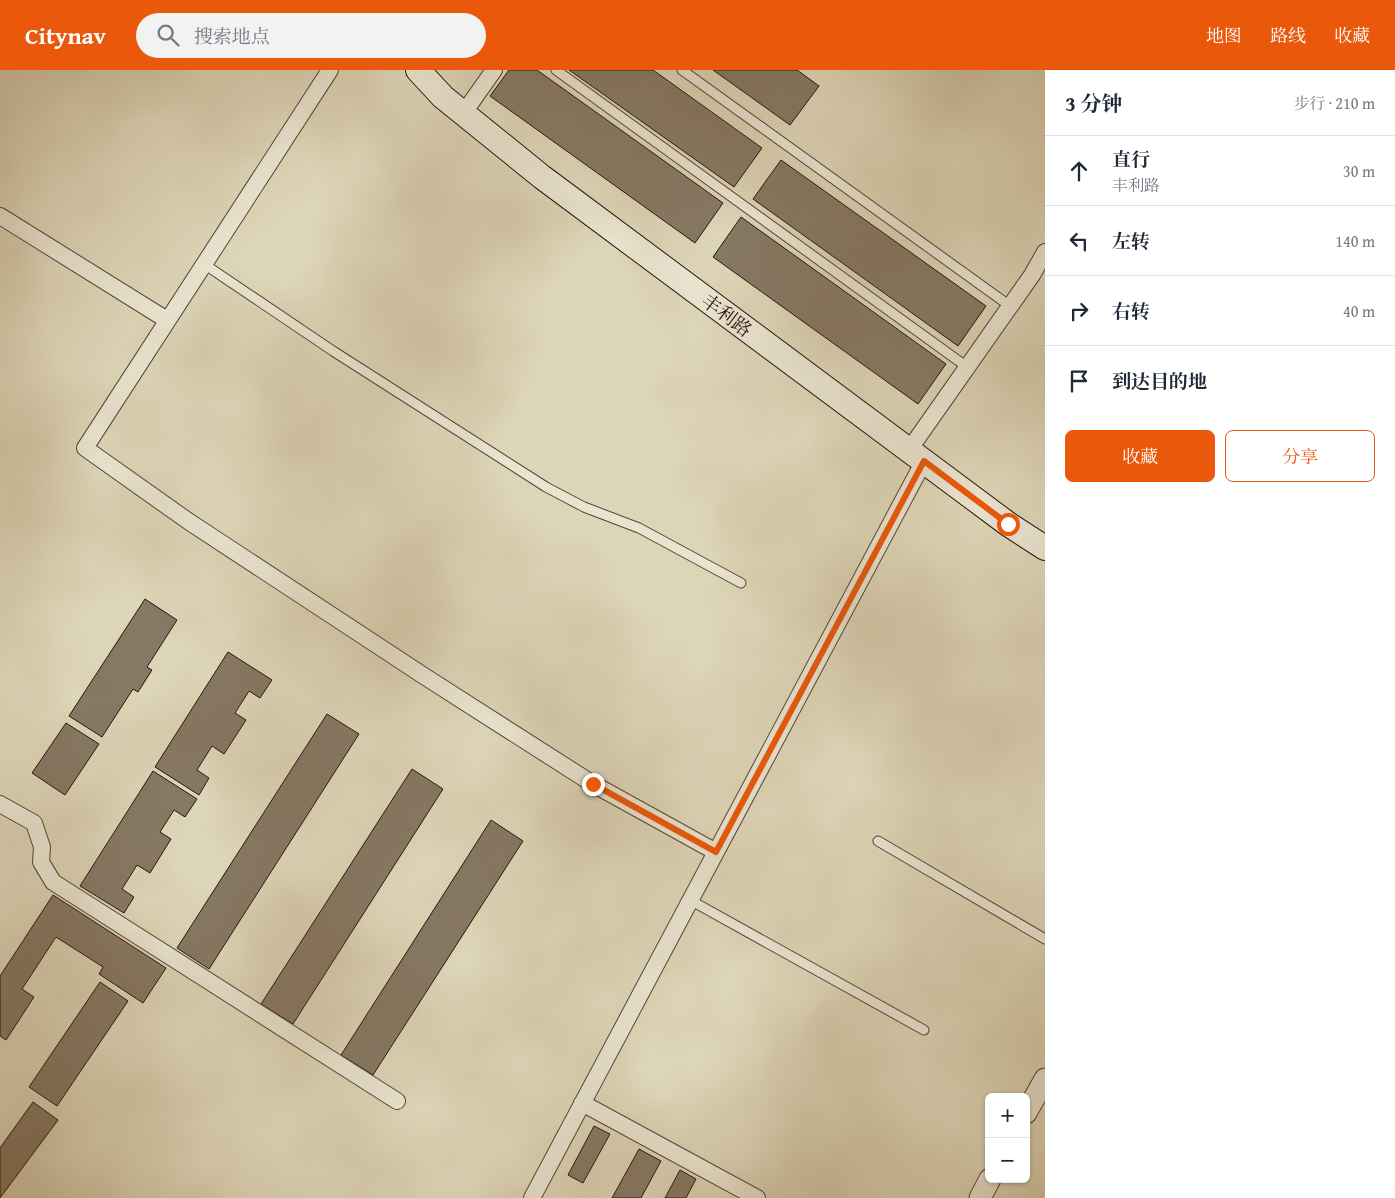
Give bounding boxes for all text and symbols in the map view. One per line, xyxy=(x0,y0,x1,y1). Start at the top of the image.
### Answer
search box xyxy=(136,13,486,58)
text: Citynav xyxy=(25,18,106,53)
icon: search xyxy=(154,21,182,49)
text: 搜索地点 xyxy=(194,22,270,50)
text: 地图 xyxy=(1206,22,1242,49)
text: 路线 xyxy=(1270,22,1306,49)
text: 收藏 xyxy=(1334,22,1370,49)
text: 3 分钟 xyxy=(1065,88,1123,119)
text: 步行 · 210 m xyxy=(1294,91,1375,115)
text: 直行 xyxy=(1112,145,1150,173)
icon: ahead xyxy=(1065,157,1093,185)
text: 30 m xyxy=(1343,159,1375,183)
text: 丰利路 xyxy=(1112,173,1160,197)
icon: left xyxy=(1065,227,1093,255)
text: 左转 xyxy=(1112,227,1150,255)
text: 140 m xyxy=(1335,229,1375,253)
street label: 丰利路 xyxy=(696,287,758,343)
icon: right xyxy=(1065,297,1093,325)
text: 右转 xyxy=(1112,297,1150,325)
text: 40 m xyxy=(1343,299,1375,323)
icon: arrive xyxy=(1065,367,1093,395)
text: 到达目的地 xyxy=(1112,367,1207,395)
button: 收藏 xyxy=(1065,430,1215,482)
button: 分享 xyxy=(1225,430,1375,482)
route start xyxy=(997,513,1020,536)
route end xyxy=(582,773,605,796)
map controls xyxy=(985,1093,1030,1183)
button: + xyxy=(985,1093,1030,1138)
button: − xyxy=(985,1138,1030,1183)

